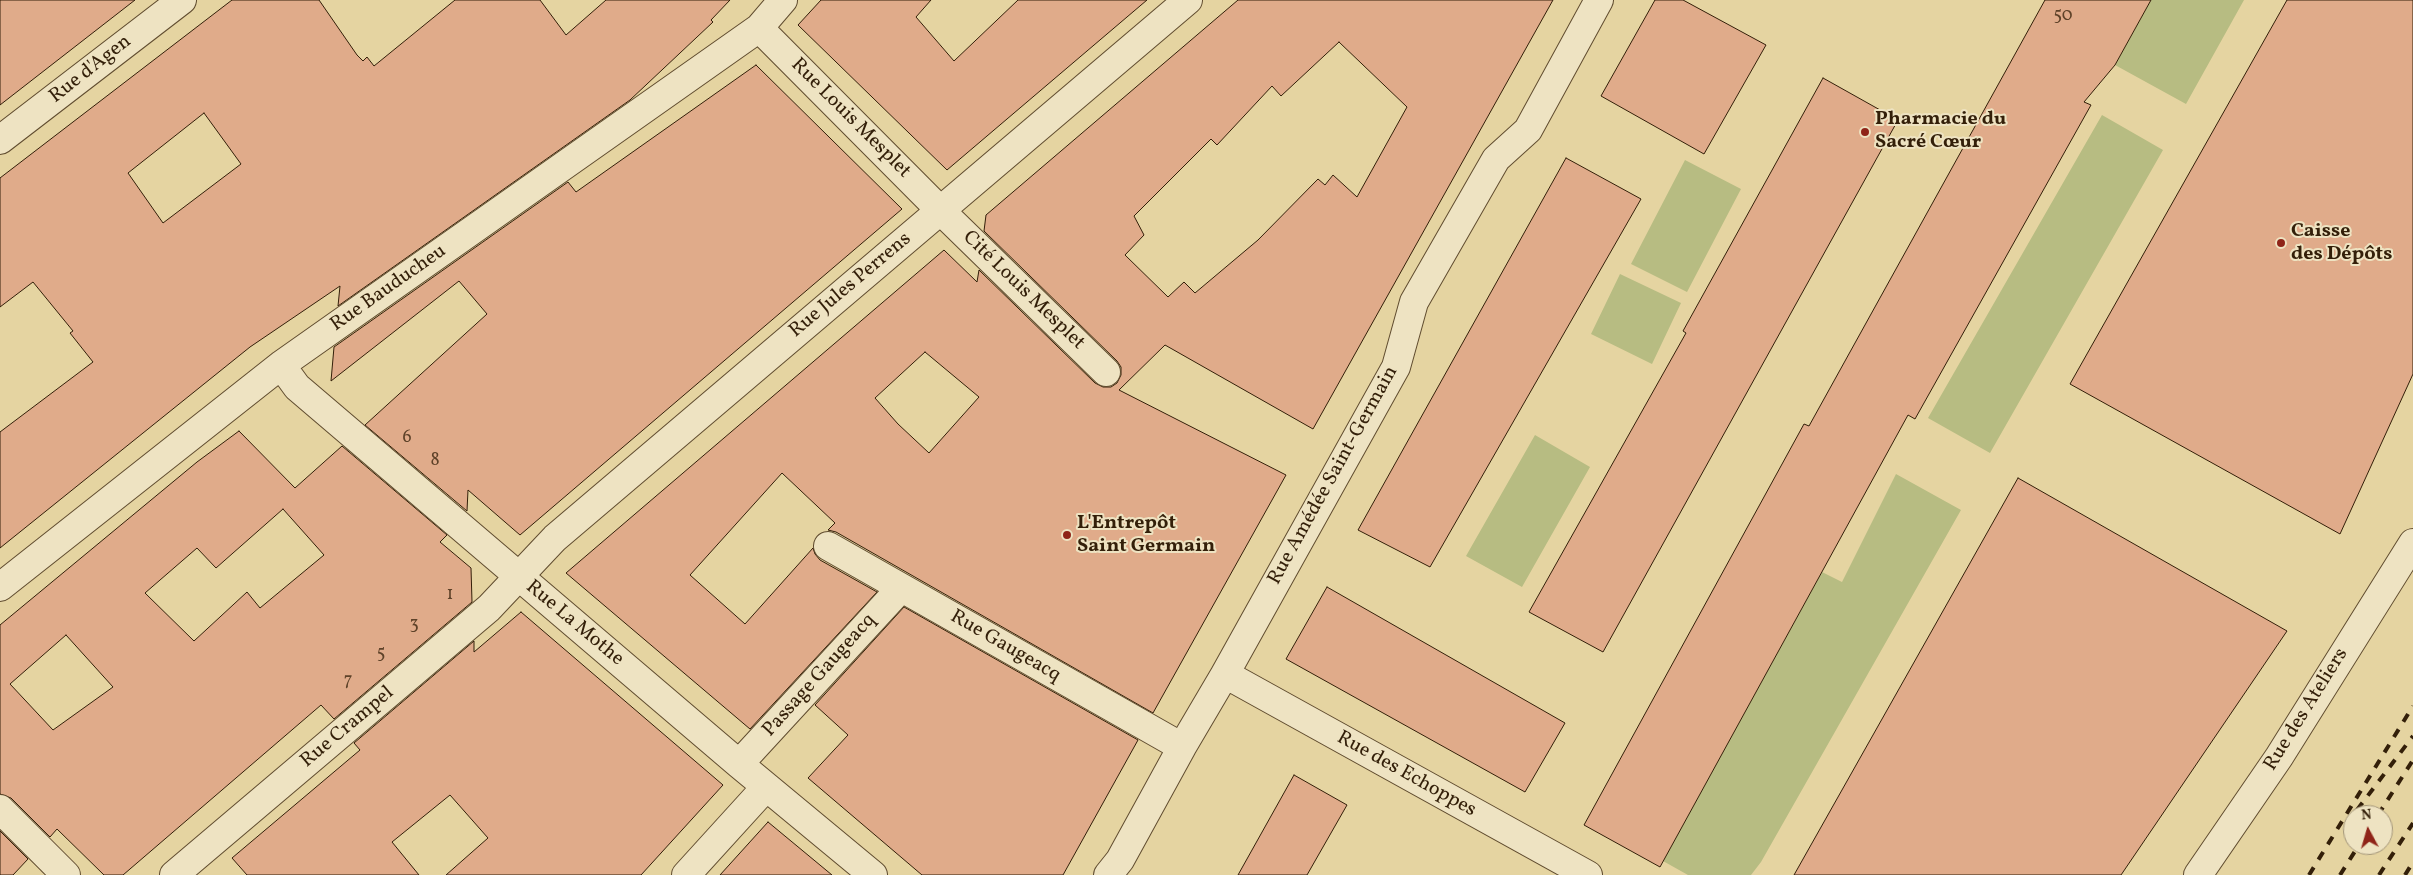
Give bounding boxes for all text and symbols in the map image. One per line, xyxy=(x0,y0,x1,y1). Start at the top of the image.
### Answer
house number: 50 xyxy=(2053,6,2073,28)
street label: Rue d'Agen xyxy=(45,31,137,109)
street label: Rue Louis Mesplet xyxy=(785,54,915,184)
place label: Pharmacie du Sacré Cœur xyxy=(1875,108,2006,155)
marker: Pharmacie du Sacré Cœur xyxy=(1859,126,1871,138)
place label: Caisse des Dépôts xyxy=(2291,220,2392,267)
street label: Cité Louis Mesplet xyxy=(957,226,1089,356)
street label: Rue Jules Perrens xyxy=(785,228,917,344)
marker: Caisse des Dépôts xyxy=(2275,237,2287,249)
street label: Rue Bauducheu xyxy=(326,240,452,338)
street label: Rue Amédée Saint-Germain xyxy=(1264,362,1404,590)
house number: 6 xyxy=(402,428,412,450)
house number: 8 xyxy=(430,451,440,473)
place label: L'Entrepôt Saint Germain xyxy=(1077,512,1215,559)
marker: L'Entrepôt Saint Germain xyxy=(1061,529,1073,541)
street label: Rue La Mothe xyxy=(520,576,628,672)
house number: 1 xyxy=(447,585,453,607)
street label: Rue Gaugeacq xyxy=(945,606,1065,688)
street label: Passage Gaugeacq xyxy=(758,609,882,743)
house number: 3 xyxy=(409,615,419,637)
house number: 5 xyxy=(377,644,385,666)
street label: Rue des Ateliers xyxy=(2260,644,2354,776)
house number: 7 xyxy=(344,671,352,693)
street label: Rue Crampel xyxy=(296,682,400,774)
street label: Rue des Echoppes xyxy=(1332,727,1480,823)
north arrow xyxy=(2343,805,2393,855)
text: N xyxy=(2360,806,2373,826)

